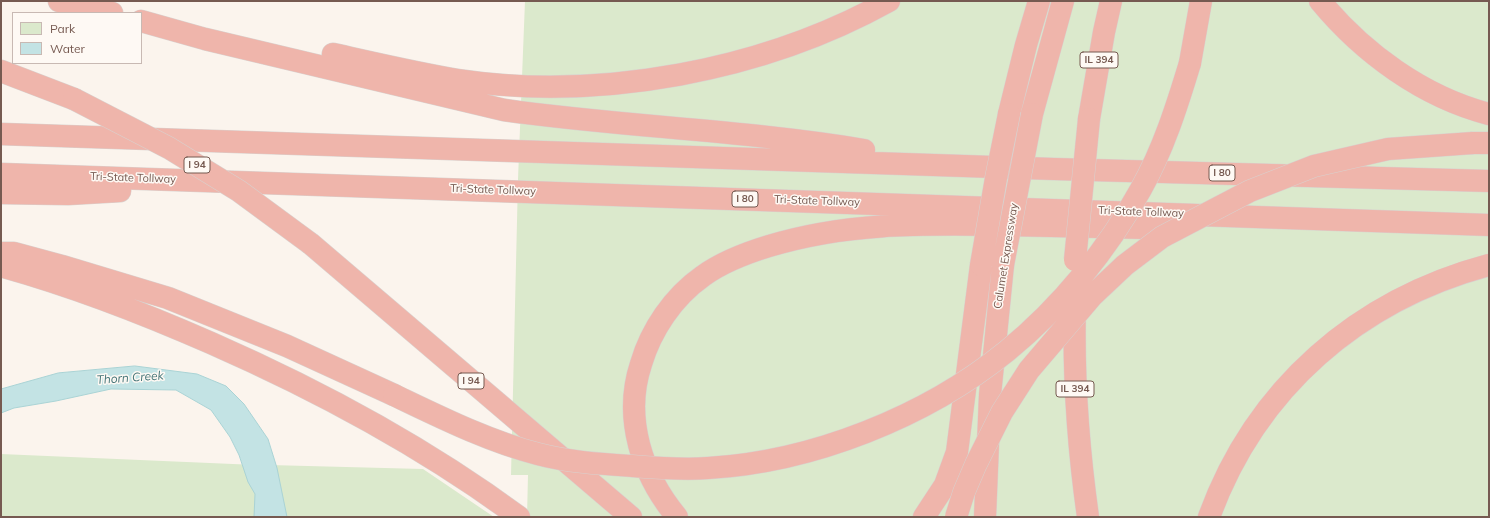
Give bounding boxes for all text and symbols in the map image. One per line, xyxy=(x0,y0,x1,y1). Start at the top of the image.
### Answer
legend xyxy=(12,12,142,64)
text: Park xyxy=(50,21,75,36)
text: Water xyxy=(50,41,85,56)
road number: IL 394 xyxy=(1080,52,1118,68)
road number: I 94 xyxy=(184,157,210,173)
road number: I 80 xyxy=(1209,165,1235,181)
street label: Tri-State Tollway xyxy=(90,170,176,186)
street label: Tri-State Tollway xyxy=(450,182,536,198)
road number: I 80 xyxy=(732,191,758,207)
street label: Tri-State Tollway xyxy=(774,193,860,209)
street label: Calumet Expressway xyxy=(991,202,1021,310)
street label: Tri-State Tollway xyxy=(1098,204,1184,220)
water label: Thorn Creek xyxy=(96,368,164,388)
road number: I 94 xyxy=(458,373,484,389)
road number: IL 394 xyxy=(1056,381,1094,397)

